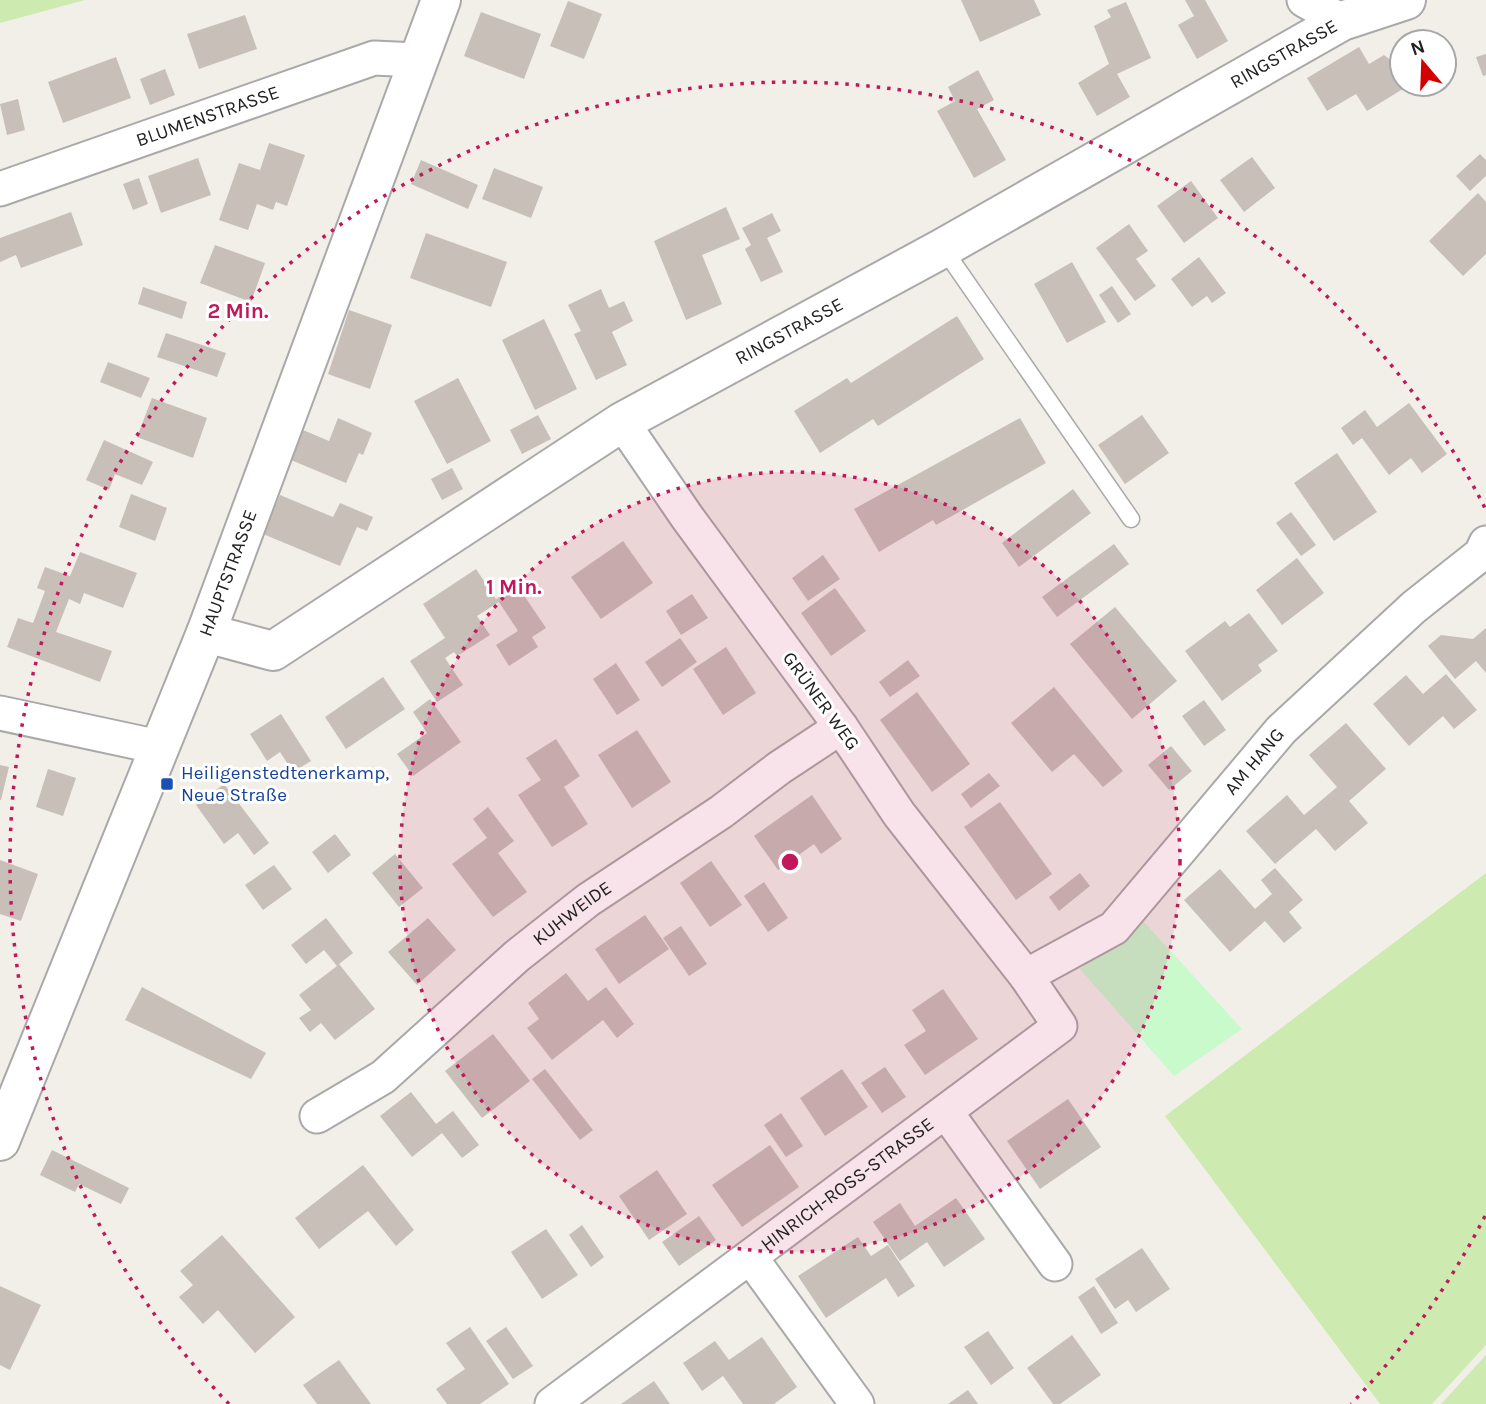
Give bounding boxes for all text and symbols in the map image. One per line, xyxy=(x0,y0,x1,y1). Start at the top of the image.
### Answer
street label: RINGSTRASSE xyxy=(1226,15,1341,93)
north arrow xyxy=(1388,28,1458,98)
text: N xyxy=(1408,35,1428,60)
street label: BLUMENSTRASSE xyxy=(133,81,282,151)
street label: RINGSTRASSE xyxy=(731,293,847,370)
text: 2 Min. xyxy=(208,299,268,323)
street label: HAUPTSTRASSE xyxy=(195,507,262,640)
text: 1 Min. xyxy=(486,575,542,599)
street label: GRÜNER WEG xyxy=(778,648,864,754)
street label: AM HANG xyxy=(1220,724,1289,799)
place label: Heiligenstedtenerkamp, Neue Straße xyxy=(181,762,389,806)
marker: Heiligenstedtenerkamp, Neue Straße xyxy=(159,776,175,792)
centre of rings xyxy=(778,850,802,874)
street label: KUHWEIDE xyxy=(529,877,616,950)
street label: HINRICH-ROSS-STRASSE xyxy=(757,1113,938,1256)

